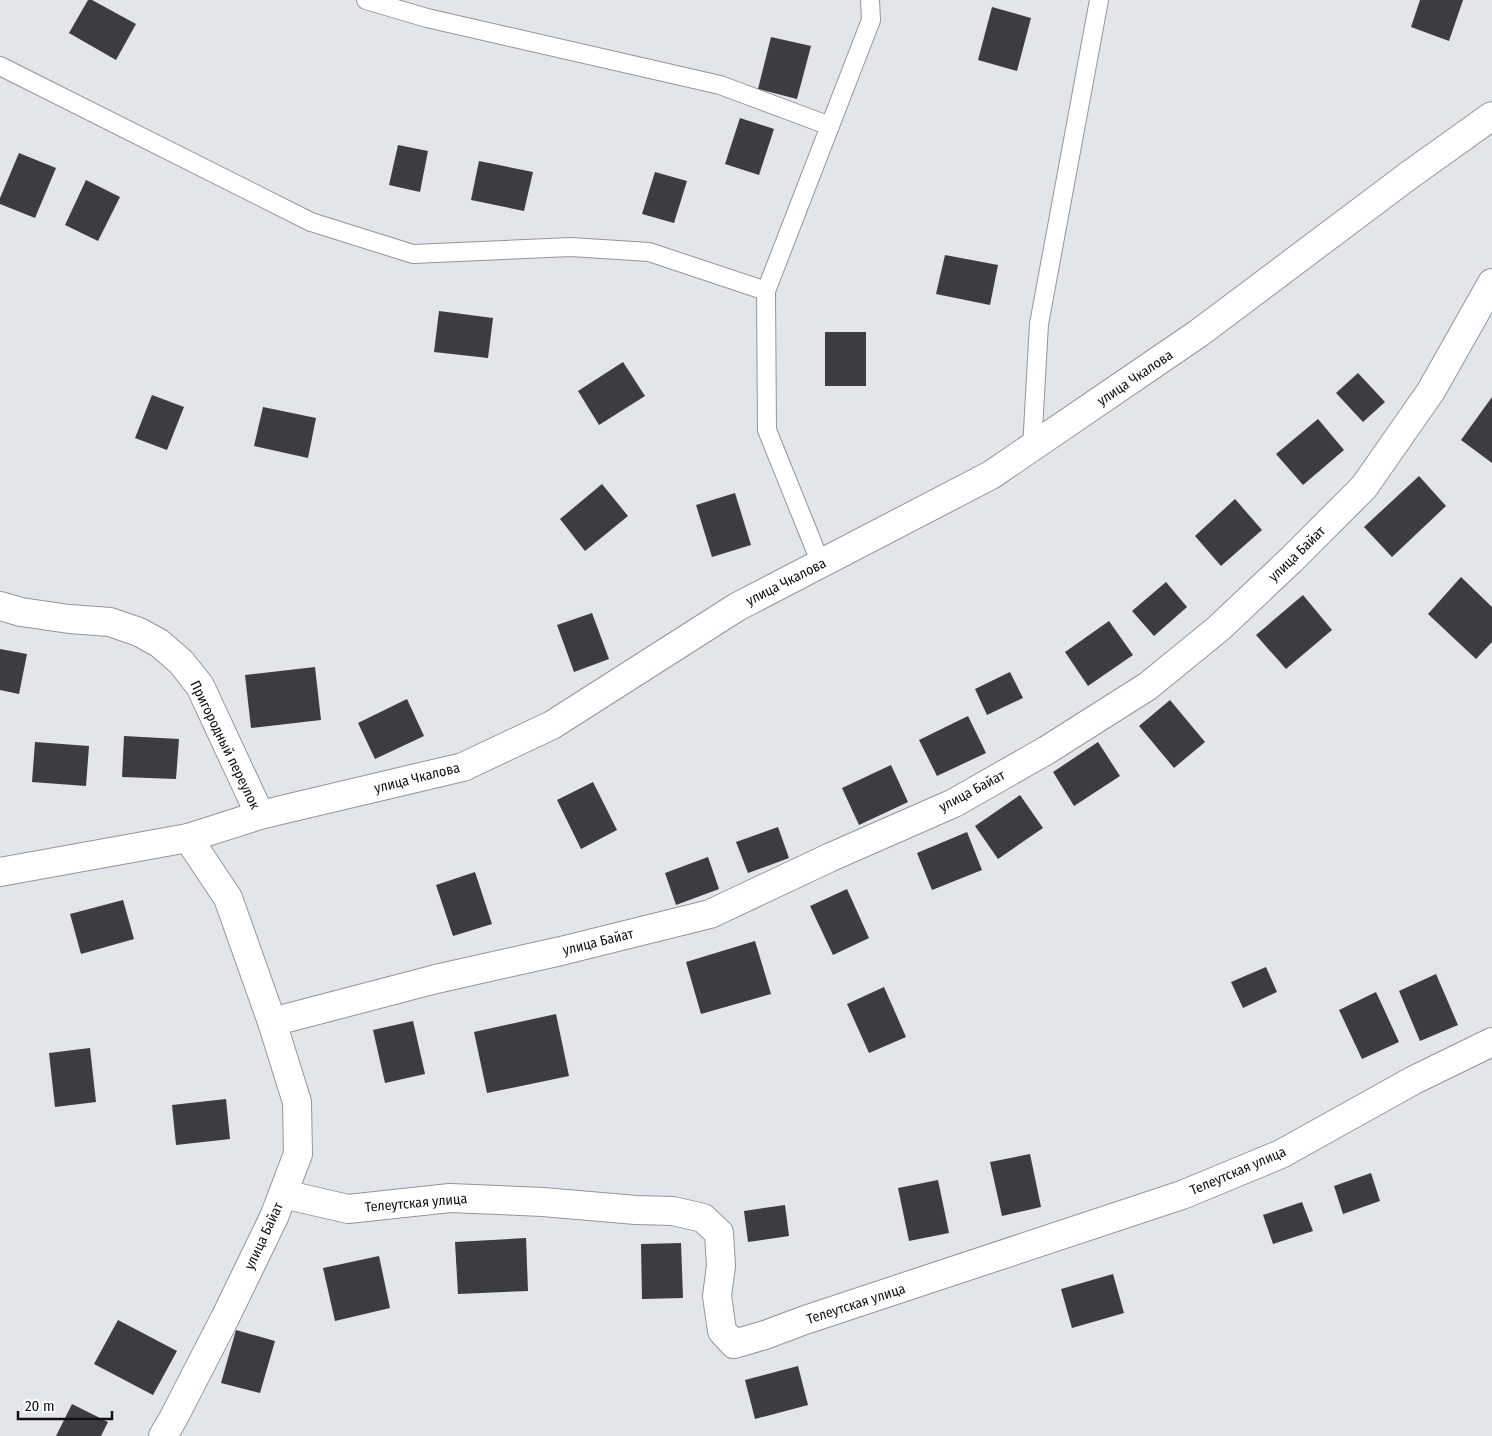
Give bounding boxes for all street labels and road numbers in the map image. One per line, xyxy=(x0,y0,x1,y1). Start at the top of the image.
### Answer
street label: улица Чкалова xyxy=(1094,346,1176,410)
street label: улица Байат xyxy=(1265,523,1329,585)
street label: улица Чкалова xyxy=(743,554,829,609)
street label: Пригородный переулок xyxy=(186,678,264,812)
street label: улица Чкалова xyxy=(372,759,462,797)
street label: улица Байат xyxy=(936,766,1008,815)
street label: улица Байат xyxy=(561,925,635,959)
street label: Телеутская улица xyxy=(1187,1143,1289,1199)
street label: Телеутская улица xyxy=(364,1190,468,1216)
street label: улица Байат xyxy=(241,1199,287,1272)
street label: Телеутская улица xyxy=(805,1280,908,1328)

